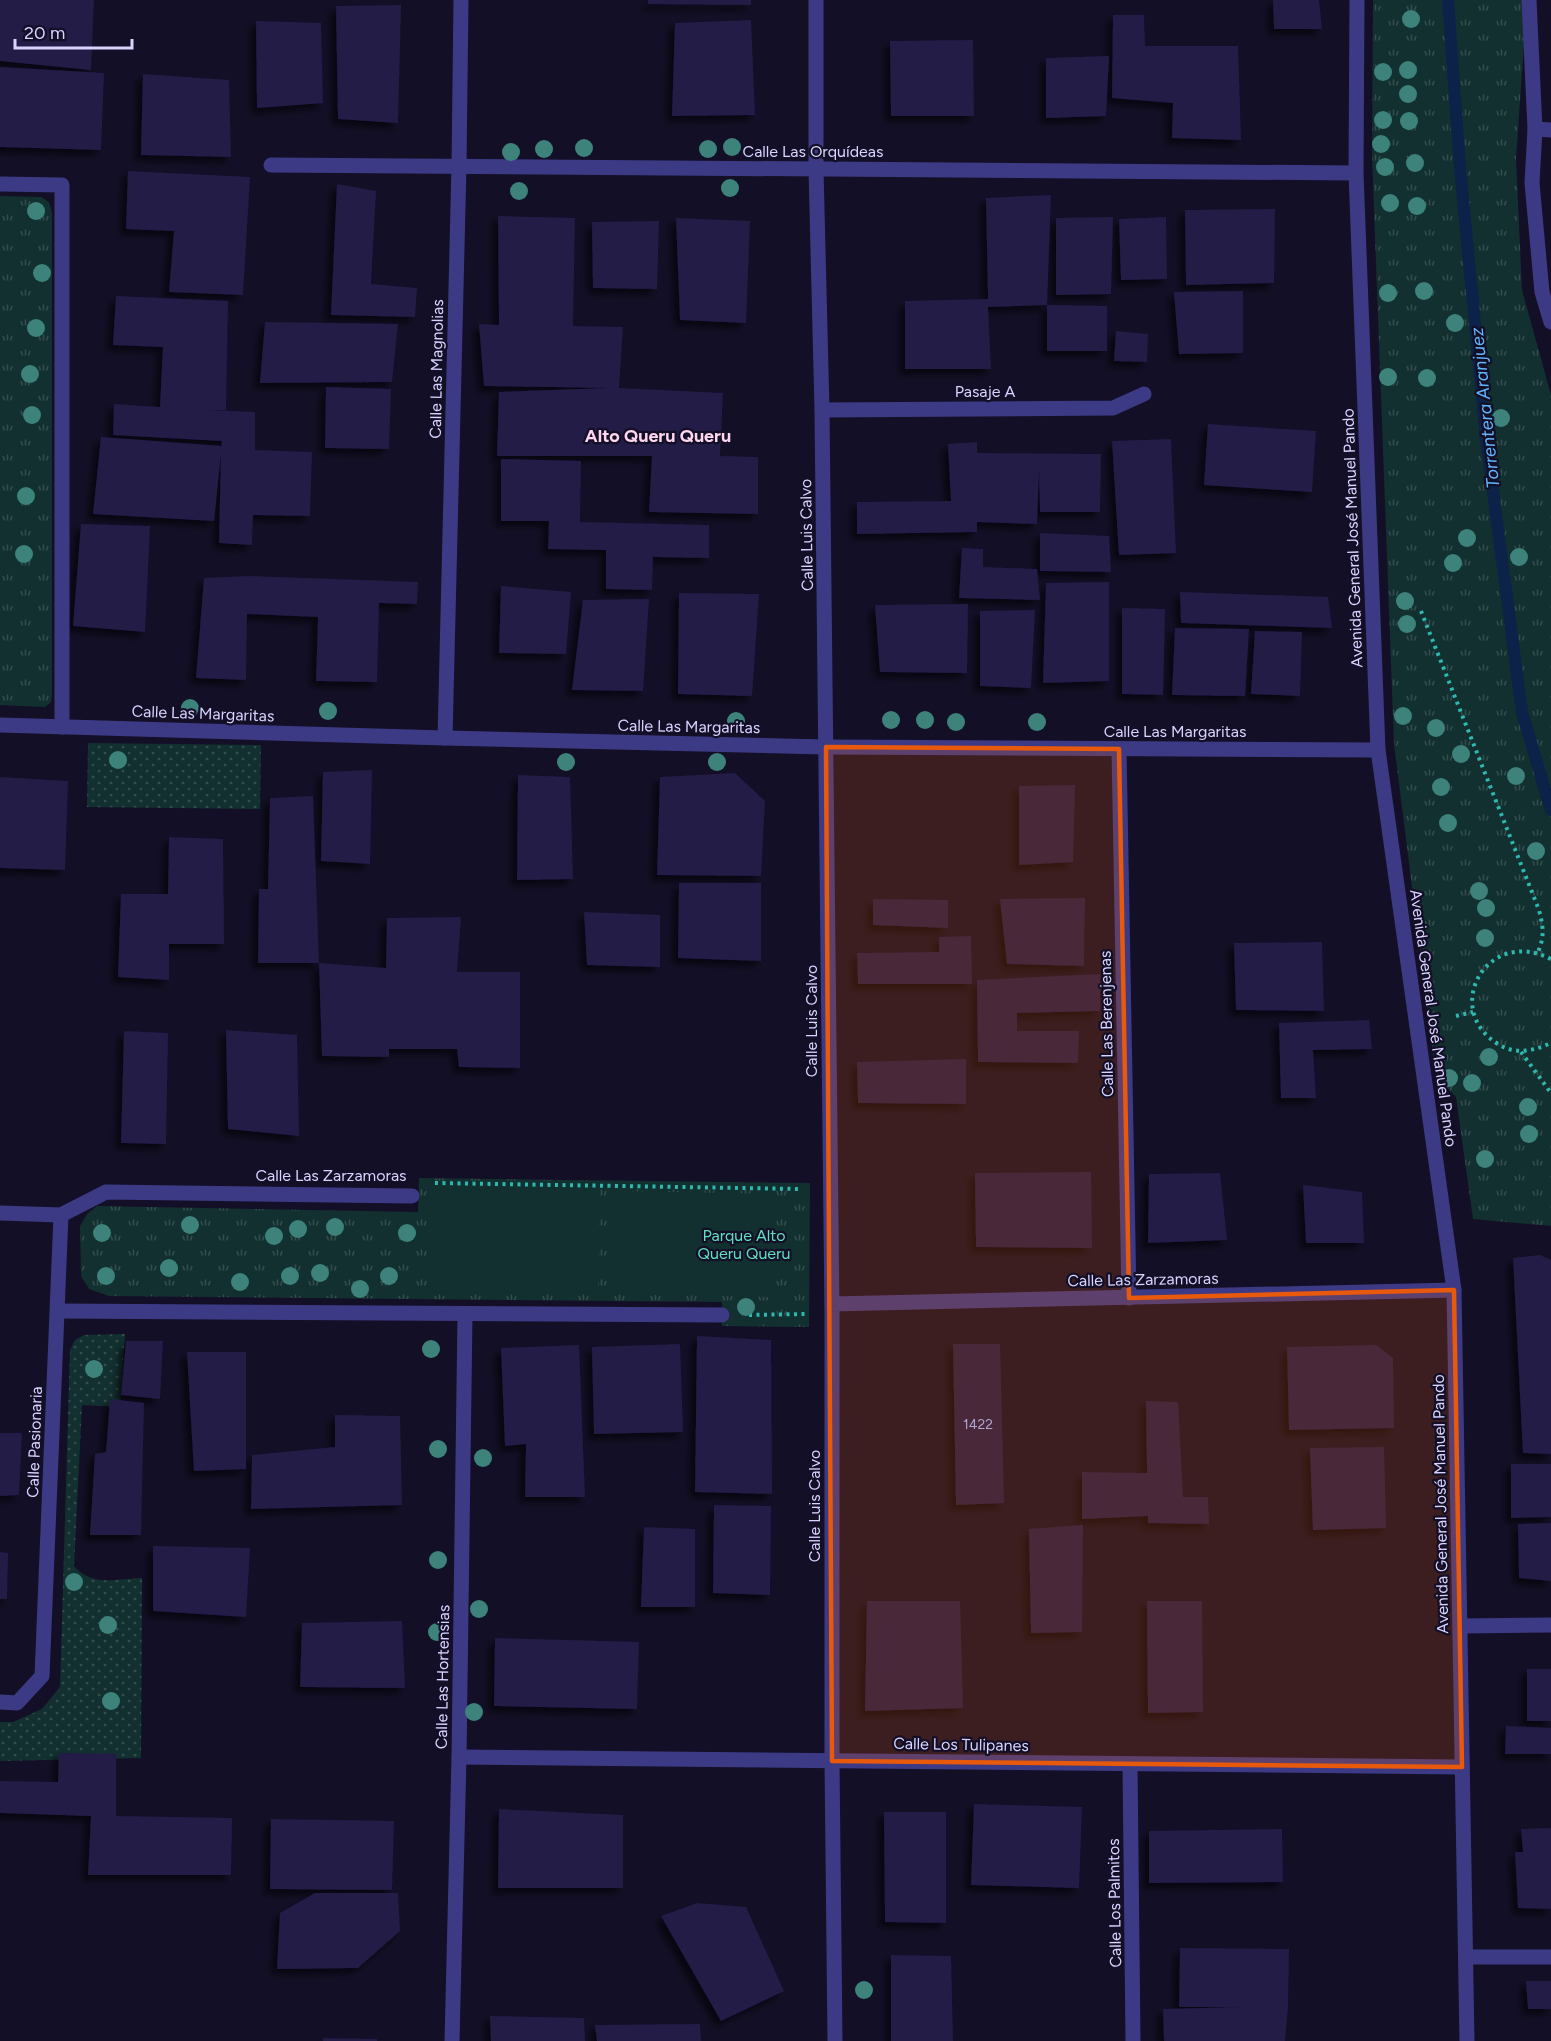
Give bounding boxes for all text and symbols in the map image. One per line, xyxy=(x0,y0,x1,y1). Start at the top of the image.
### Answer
scale bar xyxy=(15,12,132,50)
text: 20 m xyxy=(24,22,65,44)
street label: Calle Las Orquídeas xyxy=(743,142,883,161)
street label: Calle Las Magnolias xyxy=(426,299,447,439)
water label: Torrentera Aranjuez xyxy=(1466,326,1504,490)
street label: Pasaje A xyxy=(955,382,1016,401)
street label: Avenida General José Manuel Pando xyxy=(1338,408,1367,668)
district label: Alto Queru Queru xyxy=(585,425,731,447)
street label: Calle Luis Calvo xyxy=(796,479,817,591)
street label: Calle Las Margaritas xyxy=(131,702,275,725)
street label: Calle Las Margaritas xyxy=(617,716,761,737)
street label: Calle Las Margaritas xyxy=(1104,722,1246,741)
street label: Avenida General José Manuel Pando xyxy=(1406,888,1461,1148)
street label: Calle Las Berenjenas xyxy=(1096,951,1117,1097)
street label: Calle Luis Calvo xyxy=(802,965,821,1077)
street label: Calle Las Zarzamoras xyxy=(255,1166,407,1185)
park label: Parque Alto Queru Queru xyxy=(698,1226,790,1263)
street label: Calle Las Zarzamoras xyxy=(1067,1269,1219,1290)
street label: Avenida General José Manuel Pando xyxy=(1429,1374,1452,1634)
street label: Calle Pasionaria xyxy=(23,1386,46,1498)
house number: 1422 xyxy=(963,1416,993,1433)
street label: Calle Luis Calvo xyxy=(805,1450,824,1562)
street label: Calle Las Hortensias xyxy=(432,1605,453,1749)
street label: Calle Los Tulipanes xyxy=(893,1734,1029,1755)
street label: Calle Los Palmitos xyxy=(1104,1838,1125,1968)

